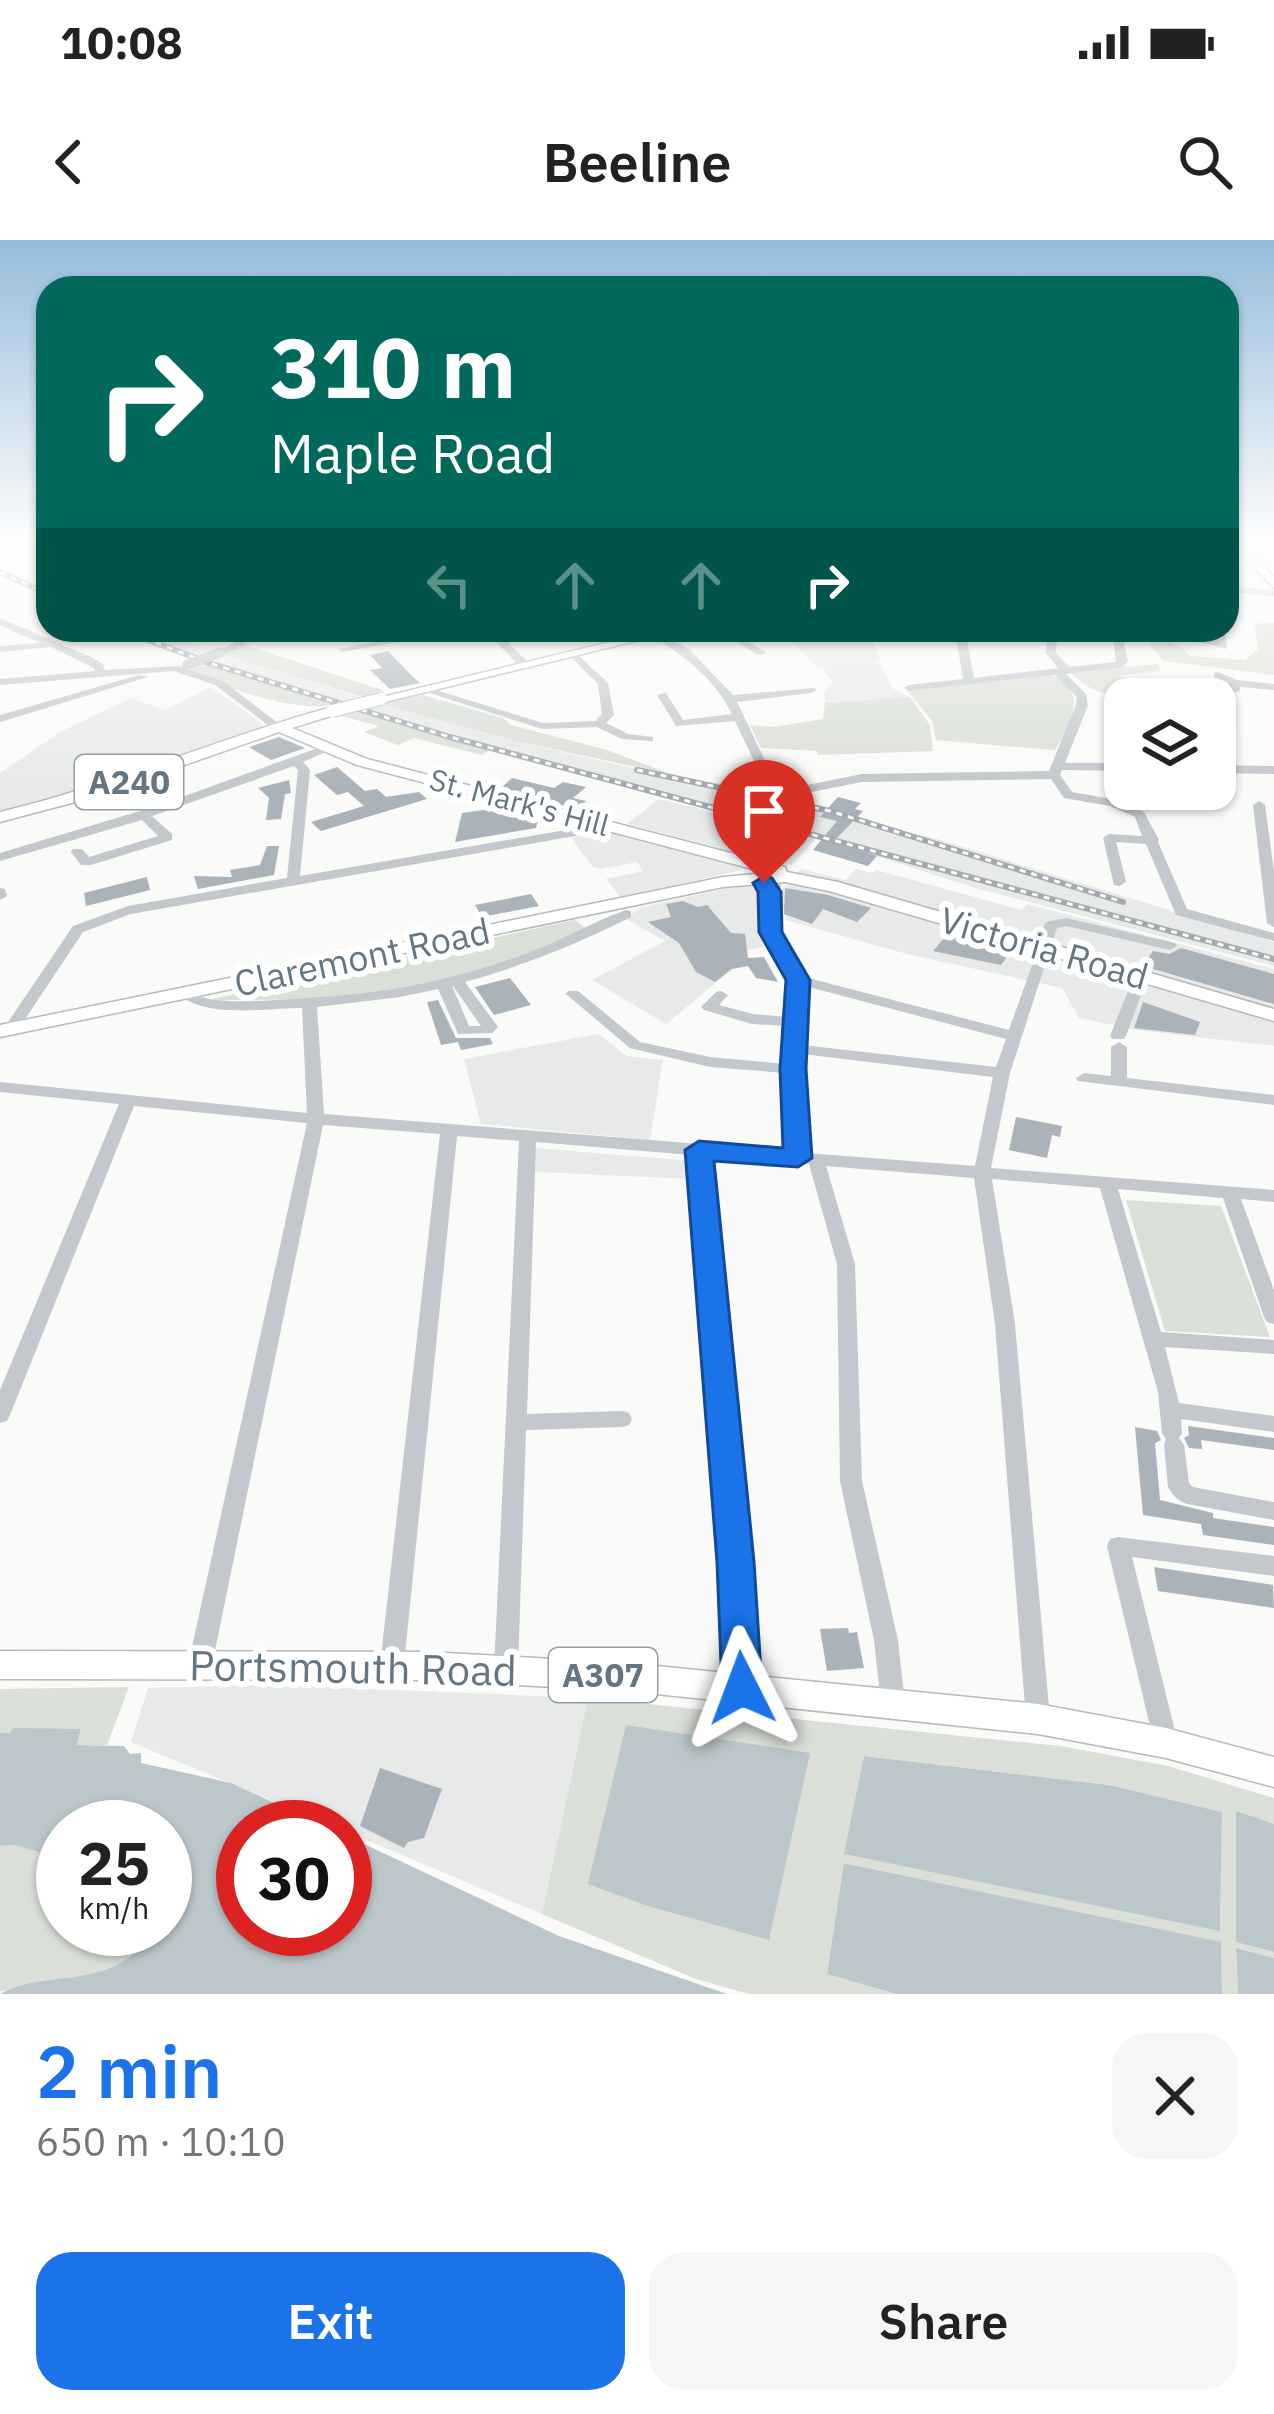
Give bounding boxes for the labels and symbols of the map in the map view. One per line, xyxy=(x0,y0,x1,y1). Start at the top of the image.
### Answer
road number: A240 xyxy=(75,755,183,809)
street label: St. Mark's Hill xyxy=(425,759,613,844)
pin xyxy=(713,760,815,883)
street label: Victoria Road xyxy=(935,895,1154,1000)
street label: Claremont Road xyxy=(230,906,494,1007)
position arrow xyxy=(679,1625,805,1751)
street label: Portsmouth Road xyxy=(189,1637,517,1698)
road number: A307 xyxy=(549,1648,657,1702)
speed limit sign: 30 xyxy=(216,1800,372,1956)

